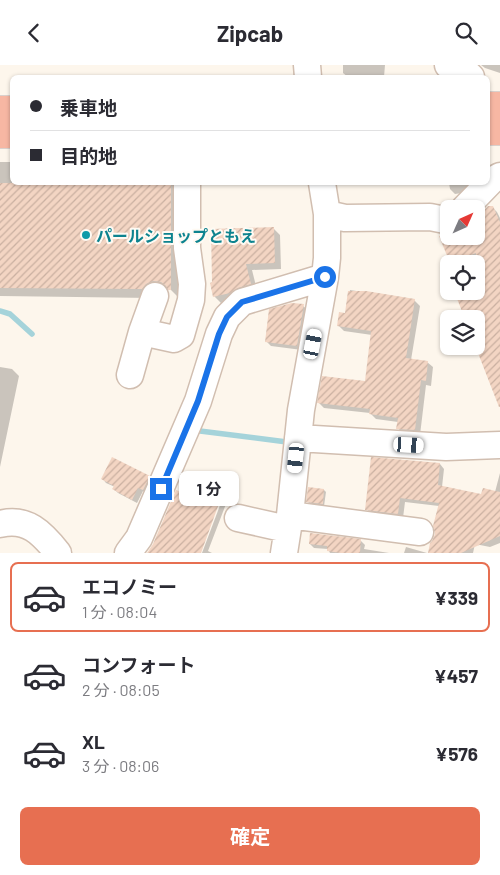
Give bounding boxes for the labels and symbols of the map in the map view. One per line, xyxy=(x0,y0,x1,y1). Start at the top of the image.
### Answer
north arrow xyxy=(440,200,485,245)
place label: パールショップともえ xyxy=(96,226,256,245)
marker: パールショップともえ xyxy=(80,229,92,241)
route start xyxy=(314,266,336,288)
car xyxy=(302,328,323,360)
car xyxy=(393,437,424,453)
car xyxy=(286,442,305,474)
callout: 1 分 xyxy=(178,471,238,507)
route end xyxy=(150,478,172,500)

